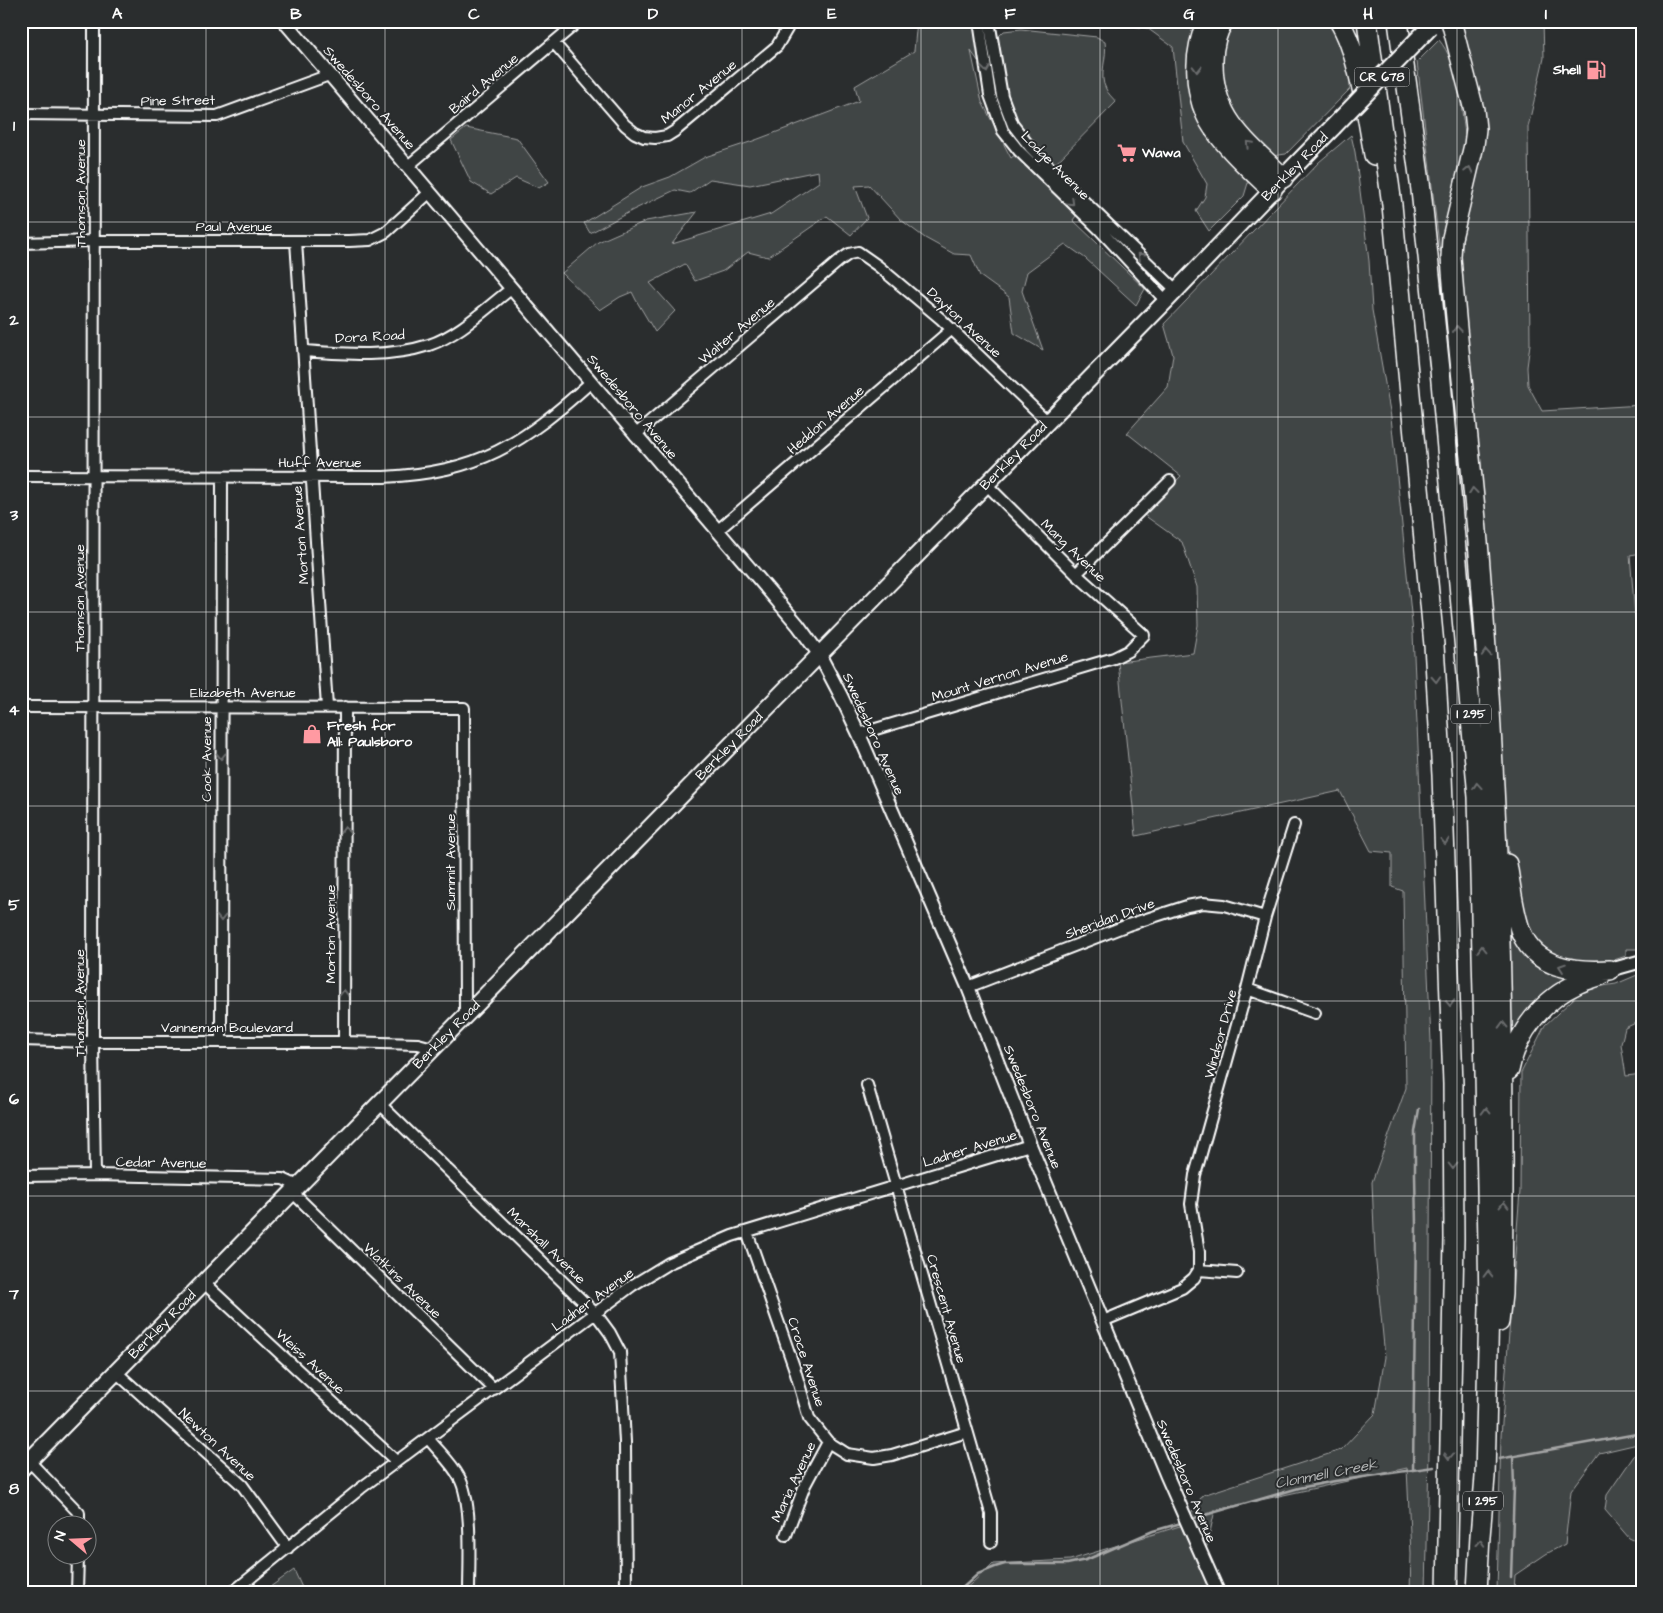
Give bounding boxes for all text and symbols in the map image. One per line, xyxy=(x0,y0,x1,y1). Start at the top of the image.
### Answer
text: A xyxy=(112,3,123,25)
text: B xyxy=(290,3,302,25)
text: C xyxy=(468,3,480,25)
text: D xyxy=(648,3,659,25)
text: E xyxy=(827,3,837,25)
text: F xyxy=(1004,3,1016,25)
text: G xyxy=(1183,3,1195,25)
text: H xyxy=(1363,3,1373,25)
text: I xyxy=(1545,3,1547,25)
street label: Swedesboro Avenue xyxy=(318,42,420,155)
street label: Baird Avenue xyxy=(445,49,523,119)
street label: Manor Avenue xyxy=(657,55,742,129)
fuel station icon: Shell xyxy=(1585,59,1607,81)
place label: Shell xyxy=(1552,60,1582,80)
one-way arrow xyxy=(1192,65,1203,73)
one-way arrow xyxy=(980,66,991,74)
road number: CR 678 xyxy=(1354,68,1410,86)
street label: Pine Street xyxy=(141,90,216,112)
text: 1 xyxy=(13,115,16,137)
street label: Lodge Avenue xyxy=(1016,127,1094,205)
street label: Berkley Road xyxy=(1257,128,1333,206)
street label: Thomson Avenue xyxy=(71,139,91,247)
one-way arrow xyxy=(1246,141,1255,150)
supermarket icon: Wawa xyxy=(1116,142,1138,164)
place label: Wawa xyxy=(1141,143,1182,163)
one-way arrow xyxy=(1463,166,1474,175)
one-way arrow xyxy=(1065,196,1074,205)
street label: Paul Avenue xyxy=(196,217,273,237)
one-way arrow xyxy=(1138,253,1147,262)
street label: Dayton Avenue xyxy=(922,283,1006,363)
street label: Walter Avenue xyxy=(694,293,780,369)
text: 2 xyxy=(8,309,19,331)
street label: Dora Road xyxy=(335,325,405,349)
one-way arrow xyxy=(1452,325,1463,333)
street label: Swedesboro Avenue xyxy=(582,350,682,464)
street label: Heddon Avenue xyxy=(783,381,869,459)
street label: Berkley Road xyxy=(975,418,1052,495)
street label: Huff Avenue xyxy=(278,453,362,473)
street label: Morton Avenue xyxy=(288,485,314,585)
one-way arrow xyxy=(1468,487,1479,495)
text: 3 xyxy=(9,504,19,526)
street label: Mang Avenue xyxy=(1036,515,1110,588)
street label: Thomson Avenue xyxy=(70,544,90,652)
street label: Mount Vernon Avenue xyxy=(929,647,1071,707)
one-way arrow xyxy=(1481,649,1492,657)
street label: Swedesboro Avenue xyxy=(837,670,909,799)
one-way arrow xyxy=(1431,675,1442,683)
street label: Elizabeth Avenue xyxy=(190,683,296,703)
text: 4 xyxy=(9,699,20,721)
road number: I 295 xyxy=(1451,704,1491,724)
street label: Berkley Road xyxy=(691,708,768,785)
street label: Cook Avenue xyxy=(197,716,217,802)
place label: Fresh for All: Paulsboro xyxy=(327,716,412,752)
shop icon: Fresh for All: Paulsboro xyxy=(301,723,323,745)
one-way arrow xyxy=(216,752,226,760)
one-way arrow xyxy=(1472,782,1483,790)
street label: Summit Avenue xyxy=(441,813,461,910)
one-way arrow xyxy=(340,826,350,834)
one-way arrow xyxy=(1439,837,1450,845)
street label: Morton Avenue xyxy=(321,884,341,983)
street label: Sheridan Drive xyxy=(1062,893,1158,944)
text: 5 xyxy=(8,894,20,916)
one-way arrow xyxy=(216,915,226,923)
one-way arrow xyxy=(1477,945,1487,952)
street label: Thomson Avenue xyxy=(70,949,90,1057)
one-way arrow xyxy=(1558,963,1566,973)
street label: Windsor Drive xyxy=(1200,987,1243,1081)
one-way arrow xyxy=(339,989,349,996)
street label: Berkley Road xyxy=(408,996,485,1074)
one-way arrow xyxy=(1445,1000,1456,1008)
street label: Vanneman Boulevard xyxy=(161,1018,293,1038)
one-way arrow xyxy=(1497,1021,1508,1029)
street label: Swedesboro Avenue xyxy=(998,1042,1066,1172)
text: 6 xyxy=(9,1088,19,1110)
one-way arrow xyxy=(1481,1107,1491,1114)
street label: Ladner Avenue xyxy=(921,1125,1020,1173)
street label: Cedar Avenue xyxy=(116,1152,207,1174)
one-way arrow xyxy=(1448,1162,1458,1170)
one-way arrow xyxy=(1499,1201,1509,1208)
street label: Marshall Avenue xyxy=(502,1203,590,1289)
street label: Watkins Avenue xyxy=(358,1238,446,1324)
street label: Crescent Avenue xyxy=(921,1252,971,1366)
street label: Ladner Avenue xyxy=(548,1263,639,1337)
one-way arrow xyxy=(1483,1269,1494,1277)
text: 7 xyxy=(8,1283,19,1305)
street label: Berkley Road xyxy=(124,1286,201,1364)
street label: Croce Avenue xyxy=(782,1315,830,1410)
street label: Weiss Avenue xyxy=(271,1325,349,1400)
street label: Newton Avenue xyxy=(174,1404,260,1486)
street label: Swedesboro Avenue xyxy=(1151,1416,1221,1546)
street label: Maria Avenue xyxy=(767,1438,822,1526)
one-way arrow xyxy=(1444,1452,1454,1460)
water label: Clonmell Creek xyxy=(1273,1454,1380,1494)
text: 8 xyxy=(9,1478,20,1500)
road number: I 295 xyxy=(1463,1492,1503,1510)
north arrow xyxy=(48,1516,98,1566)
text: N xyxy=(50,1528,72,1544)
one-way arrow xyxy=(1474,1539,1485,1547)

